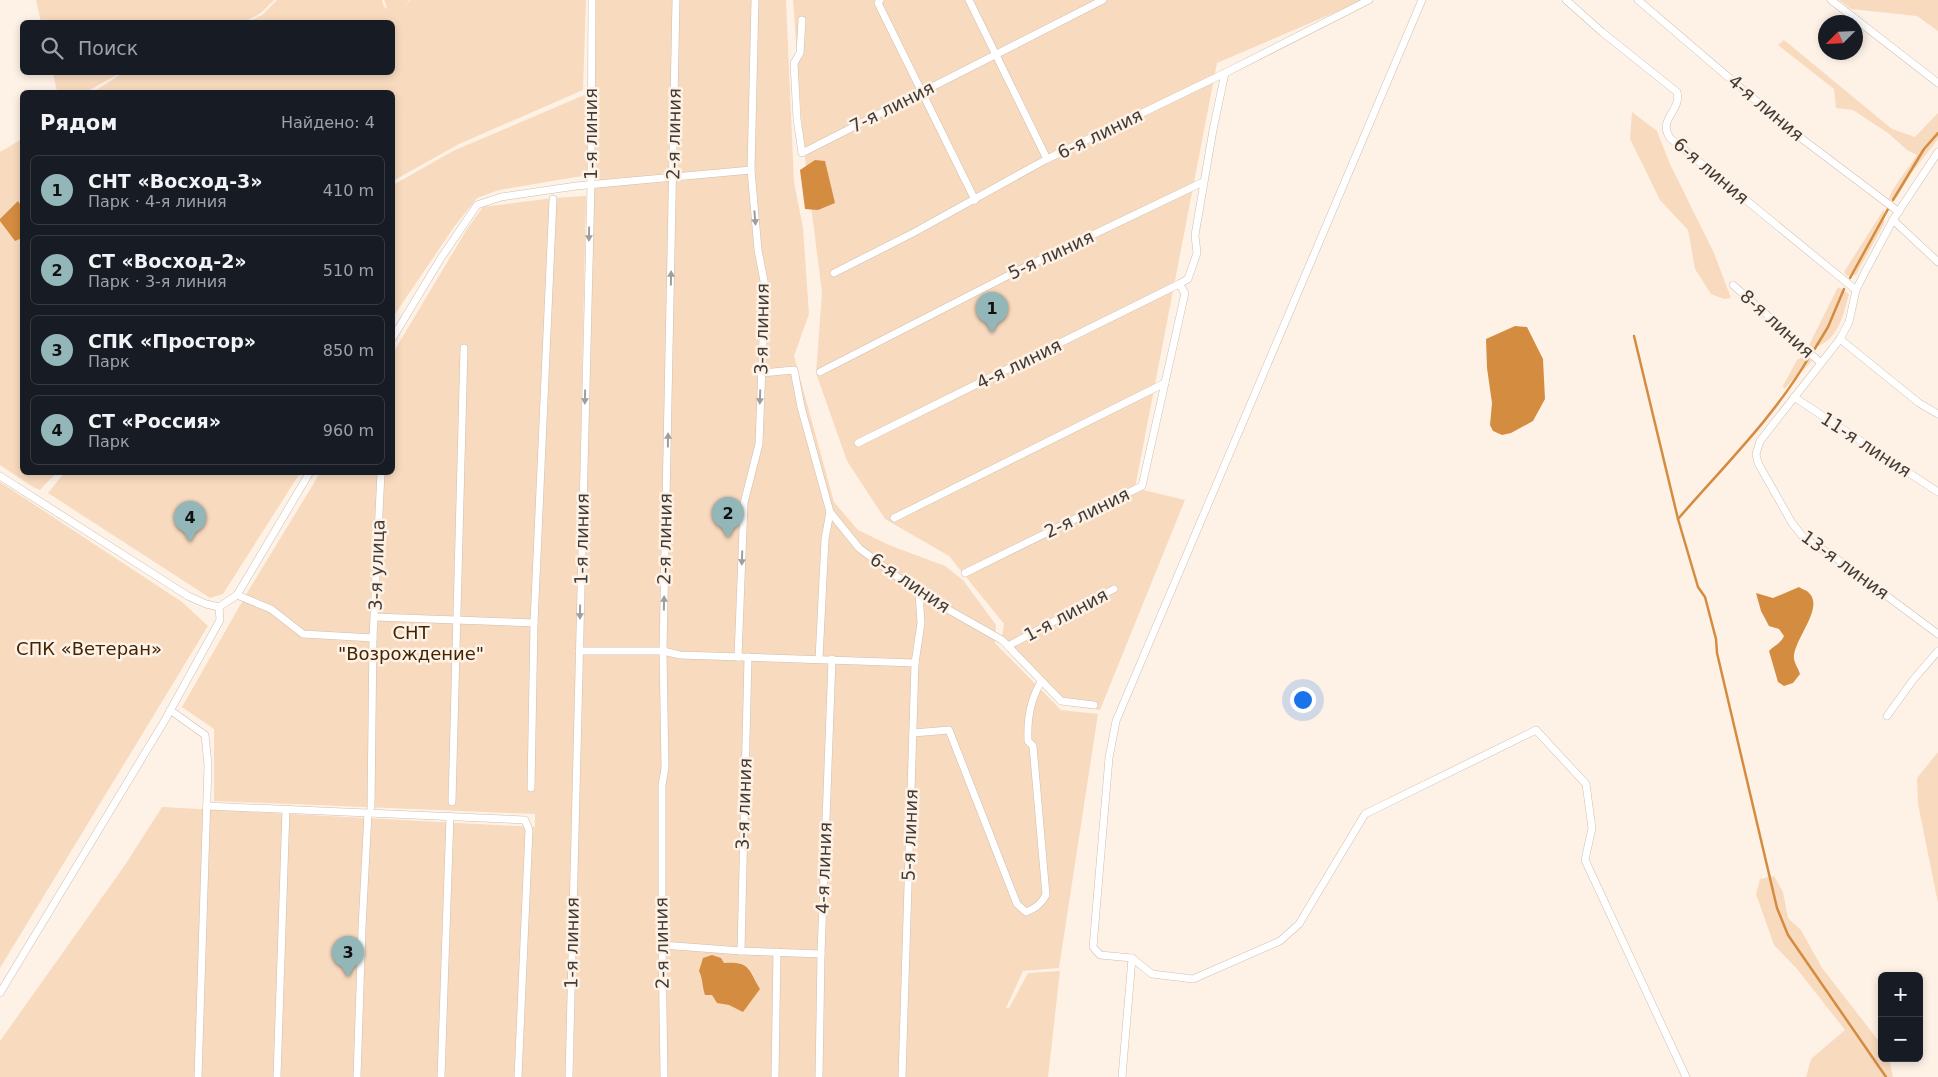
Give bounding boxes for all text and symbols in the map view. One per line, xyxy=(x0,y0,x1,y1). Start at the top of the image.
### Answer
north arrow xyxy=(1818,15,1863,60)
search box xyxy=(20,20,395,75)
icon: search xyxy=(38,34,66,62)
text: Поиск xyxy=(78,37,138,59)
street label: 4-я линия xyxy=(1724,70,1808,145)
street label: 7-я линия xyxy=(846,76,938,137)
street label: 1-я линия xyxy=(580,88,601,180)
street label: 2-я линия xyxy=(662,88,685,180)
street label: 6-я линия xyxy=(1054,104,1146,163)
text: Рядом xyxy=(40,111,117,135)
text: Найдено: 4 xyxy=(281,113,375,132)
street label: 6-я линия xyxy=(1669,133,1753,208)
text: СНТ «Восход-3» xyxy=(88,170,263,192)
text: 1 xyxy=(51,181,63,200)
text: 410 m xyxy=(323,181,374,200)
text: Парк · 4-я линия xyxy=(88,192,227,211)
one-way arrow xyxy=(751,210,759,226)
one-way arrow xyxy=(585,226,593,242)
street label: 5-я линия xyxy=(1005,226,1097,284)
text: СТ «Восход-2» xyxy=(88,250,247,272)
text: 2 xyxy=(51,261,63,280)
text: 510 m xyxy=(323,261,374,280)
one-way arrow xyxy=(667,269,675,285)
text: Парк · 3-я линия xyxy=(88,272,227,291)
street label: 3-я линия xyxy=(750,283,773,375)
street label: 8-я линия xyxy=(1736,285,1819,362)
pin: 1 xyxy=(976,292,1008,333)
text: СПК «Простор» xyxy=(88,330,256,352)
street label: 4-я линия xyxy=(973,334,1065,393)
text: 3 xyxy=(51,341,63,360)
text: 850 m xyxy=(323,341,374,360)
text: Парк xyxy=(88,352,130,371)
one-way arrow xyxy=(581,389,589,405)
one-way arrow xyxy=(756,389,764,405)
street label: 11-я линия xyxy=(1817,408,1915,482)
text: СТ «Россия» xyxy=(88,410,221,432)
text: 4 xyxy=(51,421,63,440)
text: 960 m xyxy=(323,421,374,440)
text: Парк xyxy=(88,432,130,451)
one-way arrow xyxy=(664,432,672,448)
street label: 2-я линия xyxy=(1041,483,1133,542)
street label: 1-я линия xyxy=(570,493,593,585)
street label: 2-я линия xyxy=(653,493,676,585)
pin: 2 xyxy=(712,497,744,538)
pin: 4 xyxy=(174,501,206,542)
street label: 3-я улица xyxy=(364,519,389,611)
street label: 13-я линия xyxy=(1797,526,1893,603)
street label: 6-я линия xyxy=(866,548,954,617)
one-way arrow xyxy=(737,550,745,566)
street label: 1-я линия xyxy=(1020,584,1111,645)
one-way arrow xyxy=(660,594,668,610)
one-way arrow xyxy=(576,604,584,620)
park label: СНТ "Возрождение" xyxy=(338,622,484,664)
park label: СПК «Ветеран» xyxy=(16,638,162,659)
your location xyxy=(1290,687,1316,713)
street label: 3-я линия xyxy=(731,758,756,850)
street label: 5-я линия xyxy=(897,789,922,881)
street label: 4-я линия xyxy=(811,822,836,914)
street label: 1-я линия xyxy=(560,897,583,989)
street label: 2-я линия xyxy=(650,897,673,989)
pin: 3 xyxy=(332,936,364,977)
map controls xyxy=(1878,972,1923,1062)
button: + xyxy=(1878,972,1923,1017)
button: − xyxy=(1878,1017,1923,1062)

